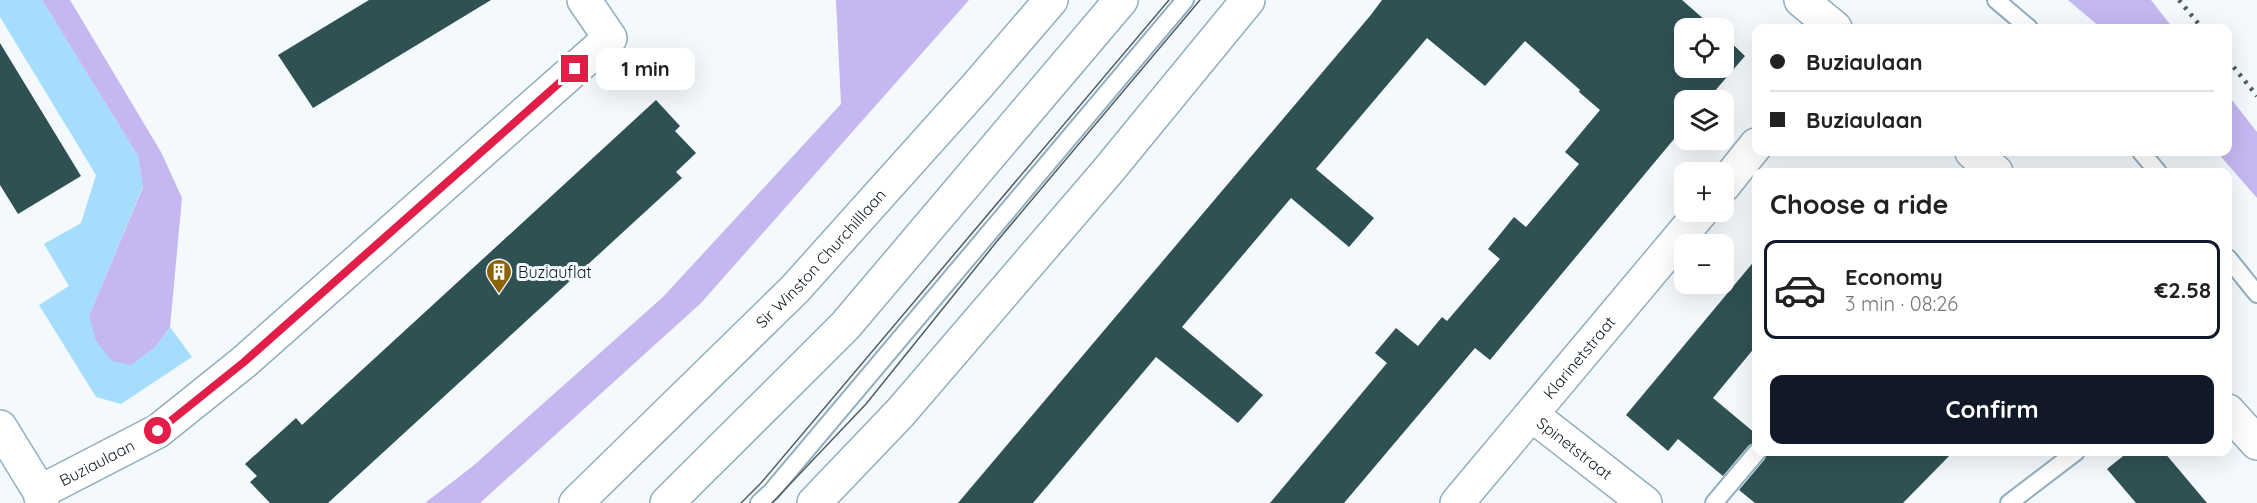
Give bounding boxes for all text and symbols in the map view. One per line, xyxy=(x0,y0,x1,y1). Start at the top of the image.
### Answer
map controls xyxy=(1674,18,1734,294)
button: locate xyxy=(1674,18,1734,78)
callout: 1 min xyxy=(596,48,695,90)
text: Buziaulaan xyxy=(1806,48,1923,76)
route end xyxy=(561,55,588,82)
text: 1 min xyxy=(621,56,670,81)
button: layers xyxy=(1674,90,1734,150)
text: Buziaulaan xyxy=(1806,106,1923,134)
button: + xyxy=(1674,162,1734,222)
street label: Sir Winston Churchilllaan xyxy=(751,185,890,332)
text: Choose a ride xyxy=(1770,187,1948,221)
button: − xyxy=(1674,234,1734,294)
building icon: Buziauflat xyxy=(484,257,514,295)
place label: Buziauflat xyxy=(518,262,592,282)
icon: car xyxy=(1773,263,1827,317)
text: Economy xyxy=(1845,263,1943,291)
text: €2.58 xyxy=(2154,276,2211,304)
text: 3 min · 08:26 xyxy=(1845,291,1958,316)
street label: Klarinetstraat xyxy=(1539,312,1619,403)
button: Confirm xyxy=(1770,375,2214,444)
street label: Spinetstraat xyxy=(1533,413,1616,484)
route start xyxy=(144,417,171,444)
street label: Buziaulaan xyxy=(56,435,138,490)

